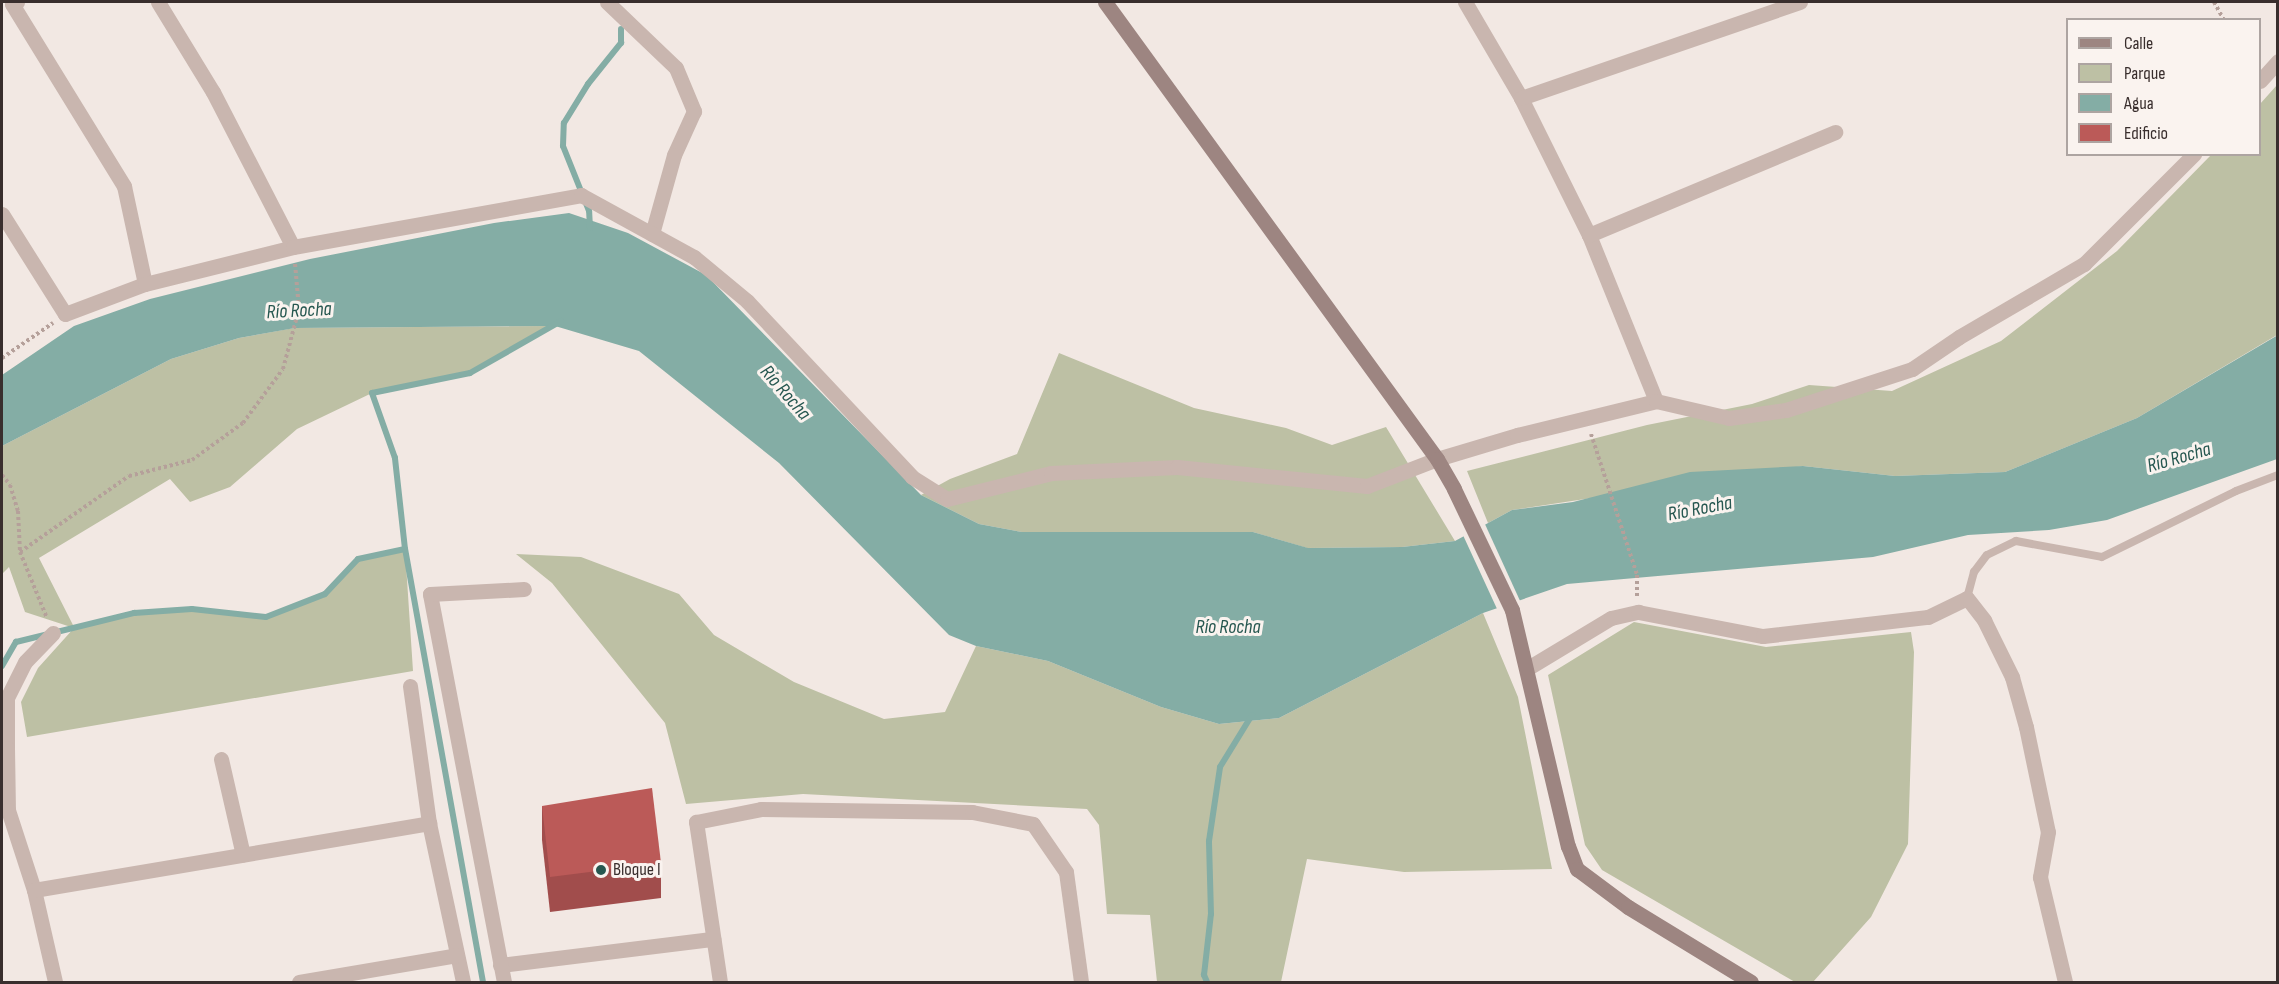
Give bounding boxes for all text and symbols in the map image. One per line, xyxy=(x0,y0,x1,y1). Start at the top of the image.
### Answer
legend xyxy=(2066,18,2261,156)
text: Calle xyxy=(2124,33,2153,54)
text: Parque xyxy=(2124,63,2165,84)
text: Agua xyxy=(2124,93,2154,114)
text: Edificio xyxy=(2124,123,2168,144)
water label: Río Rocha xyxy=(266,297,332,325)
water label: Río Rocha xyxy=(755,361,815,425)
water label: Río Rocha xyxy=(2144,437,2214,479)
water label: Río Rocha xyxy=(1666,491,1734,527)
water label: Río Rocha xyxy=(1195,615,1261,639)
place label: Bloque I xyxy=(613,859,661,881)
marker: Bloque I xyxy=(594,863,608,877)

